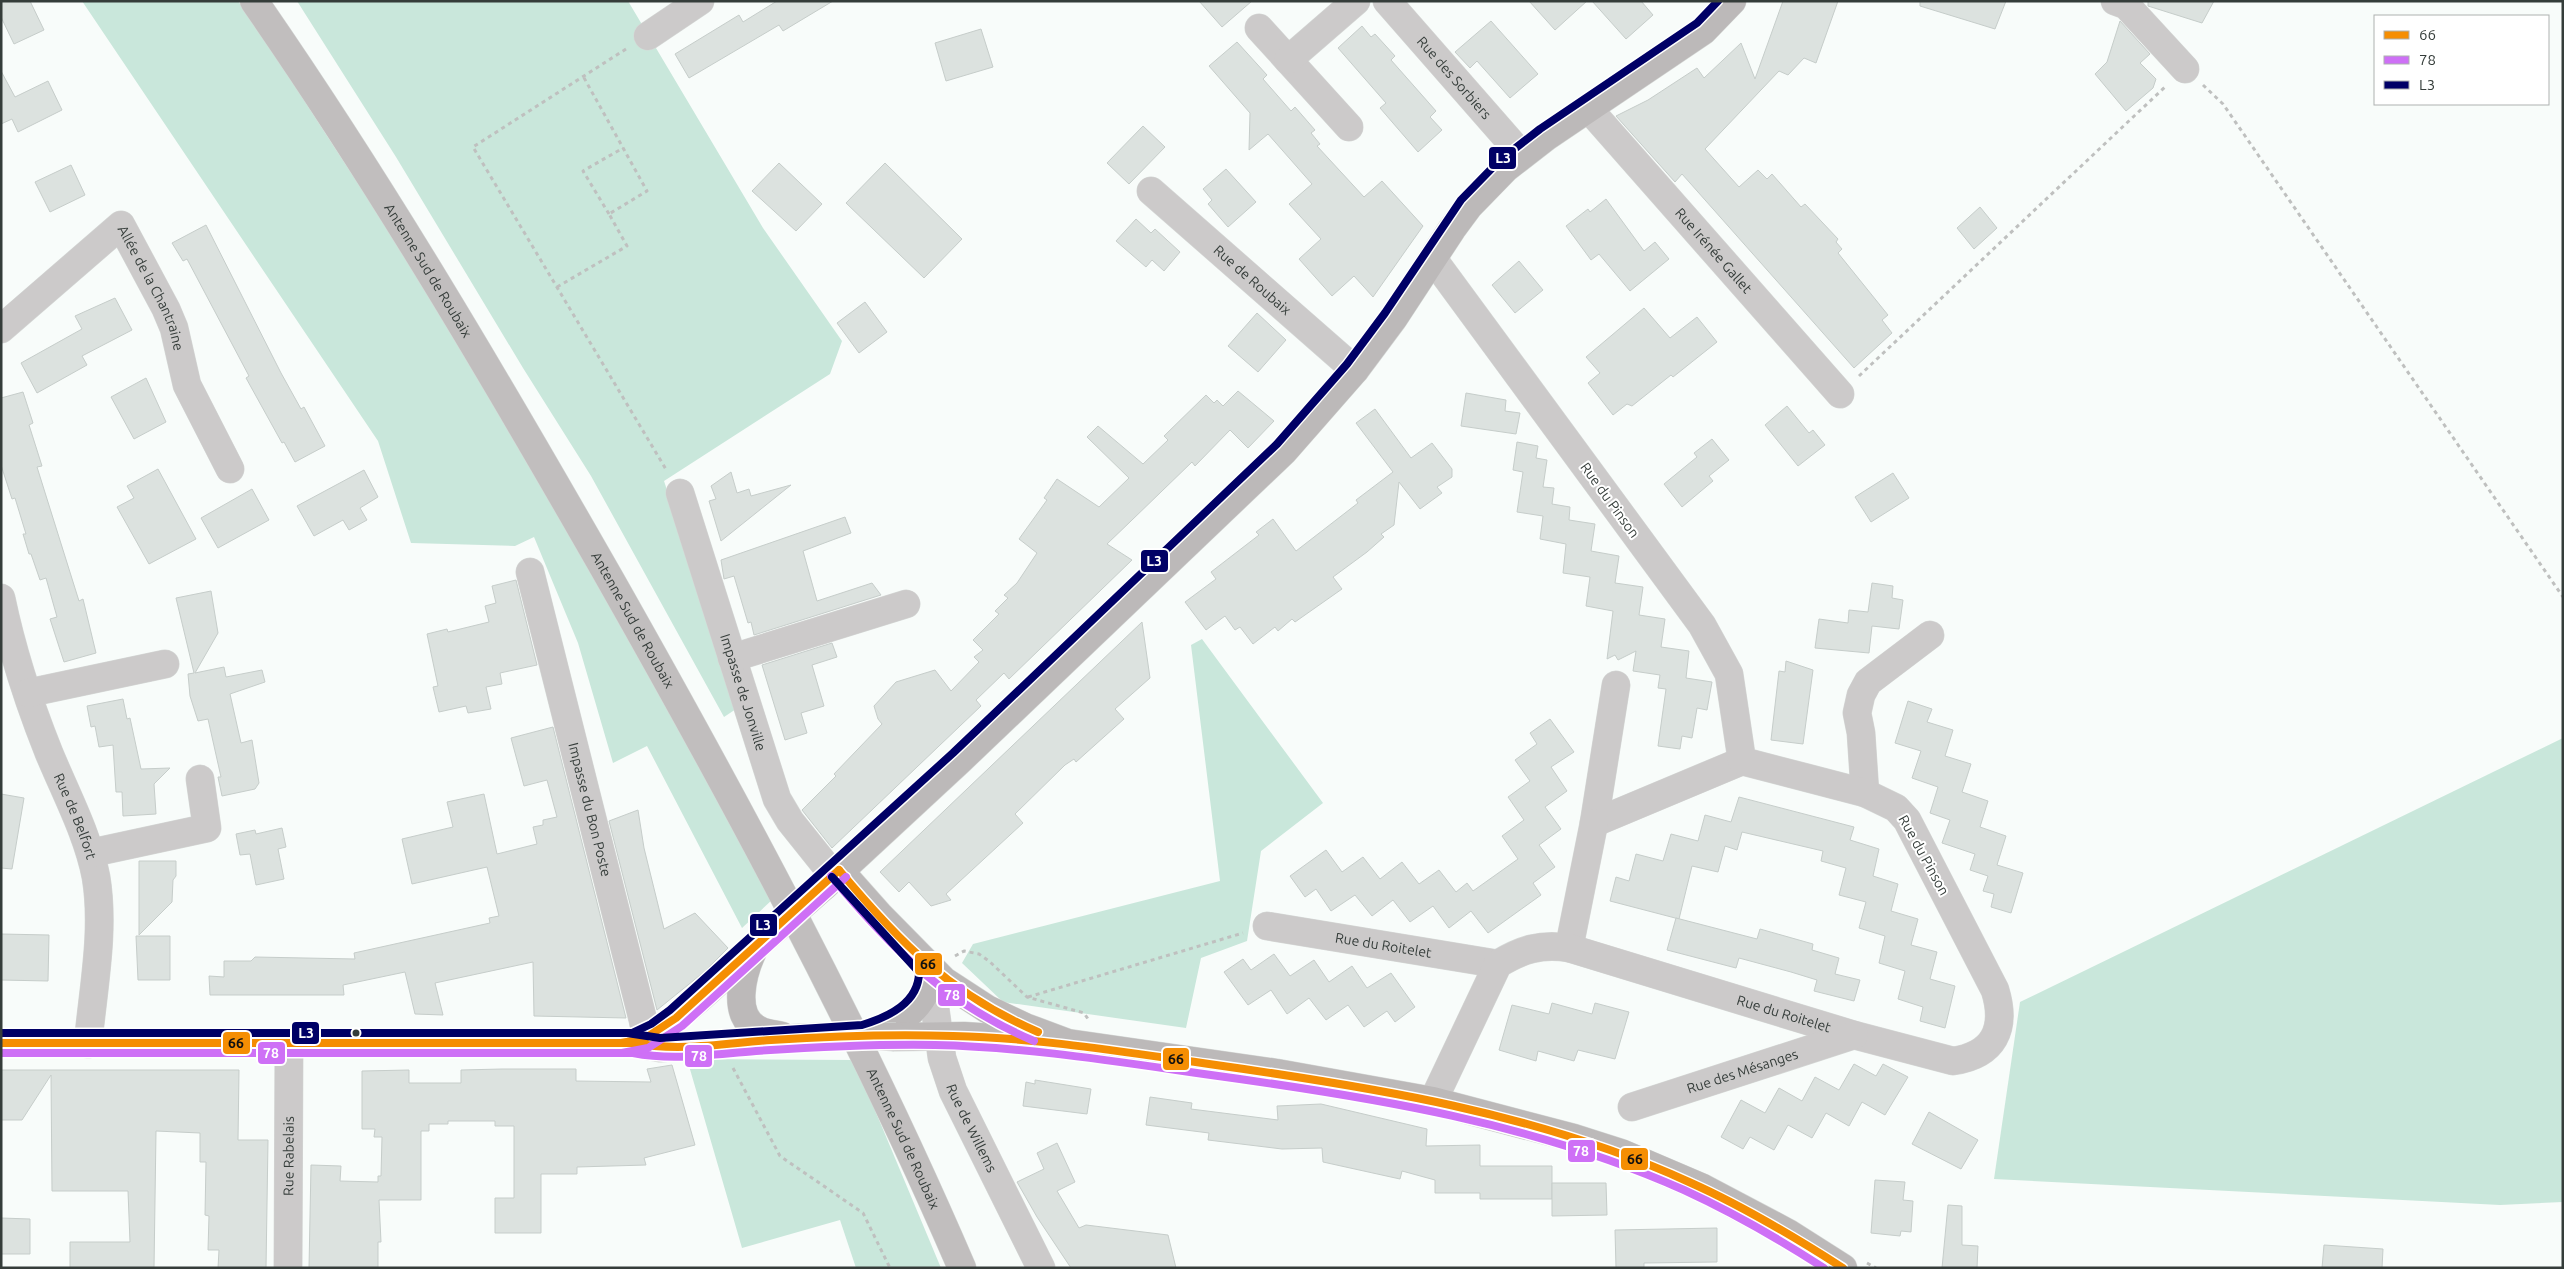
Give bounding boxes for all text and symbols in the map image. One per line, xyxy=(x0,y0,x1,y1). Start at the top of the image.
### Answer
legend xyxy=(2374,15,2549,105)
text: 66 xyxy=(2419,26,2436,43)
street label: Rue des Sorbiers xyxy=(1414,33,1495,122)
text: 78 xyxy=(2419,51,2436,68)
text: L3 xyxy=(2419,76,2435,93)
line badge: L3 xyxy=(1488,146,1517,170)
text: L3 xyxy=(1495,150,1511,166)
street label: Antenne Sud de Roubaix xyxy=(381,201,475,340)
street label: Rue Irénée Gallet xyxy=(1672,205,1756,297)
street label: Allée de la Chantraine xyxy=(115,223,187,352)
street label: Rue de Roubaix xyxy=(1211,242,1294,318)
street label: Rue du Pinson xyxy=(1577,459,1643,541)
street label: Antenne Sud de Roubaix xyxy=(588,549,678,691)
line badge: L3 xyxy=(1140,549,1169,573)
text: L3 xyxy=(1146,553,1162,569)
street label: Impasse de Jonville xyxy=(717,632,769,753)
street label: Impasse du Bon Poste xyxy=(565,741,615,878)
street label: Rue de Belfort xyxy=(51,771,100,862)
street label: Rue du Pinson xyxy=(1895,812,1953,898)
line badge: L3 xyxy=(749,913,778,937)
text: L3 xyxy=(755,917,771,933)
street label: Rue du Roitelet xyxy=(1334,929,1433,961)
line badge: 66 xyxy=(914,952,943,976)
text: 66 xyxy=(920,956,936,972)
line badge: 78 xyxy=(937,983,966,1007)
text: 78 xyxy=(944,987,960,1003)
street label: Rue du Roitelet xyxy=(1735,992,1833,1036)
line badge: L3 xyxy=(291,1021,320,1045)
text: L3 xyxy=(298,1025,314,1041)
unlabelled marker xyxy=(351,1028,361,1038)
line badge: 66 xyxy=(222,1031,251,1055)
text: 66 xyxy=(228,1035,244,1051)
line badge: 78 xyxy=(257,1041,286,1065)
line badge: 78 xyxy=(684,1044,713,1068)
text: 78 xyxy=(263,1045,279,1061)
street label: Rue des Mésanges xyxy=(1685,1046,1800,1097)
line badge: 66 xyxy=(1162,1047,1190,1071)
text: 78 xyxy=(691,1048,707,1064)
text: 66 xyxy=(1168,1051,1184,1067)
street label: Antenne Sud de Roubaix xyxy=(864,1065,943,1212)
street label: Rue de Willems xyxy=(943,1082,1000,1175)
street label: Rue Rabelais xyxy=(280,1116,297,1196)
line badge: 78 xyxy=(1567,1139,1596,1163)
text: 78 xyxy=(1573,1143,1589,1159)
line badge: 66 xyxy=(1620,1147,1649,1171)
text: 66 xyxy=(1627,1151,1643,1167)

